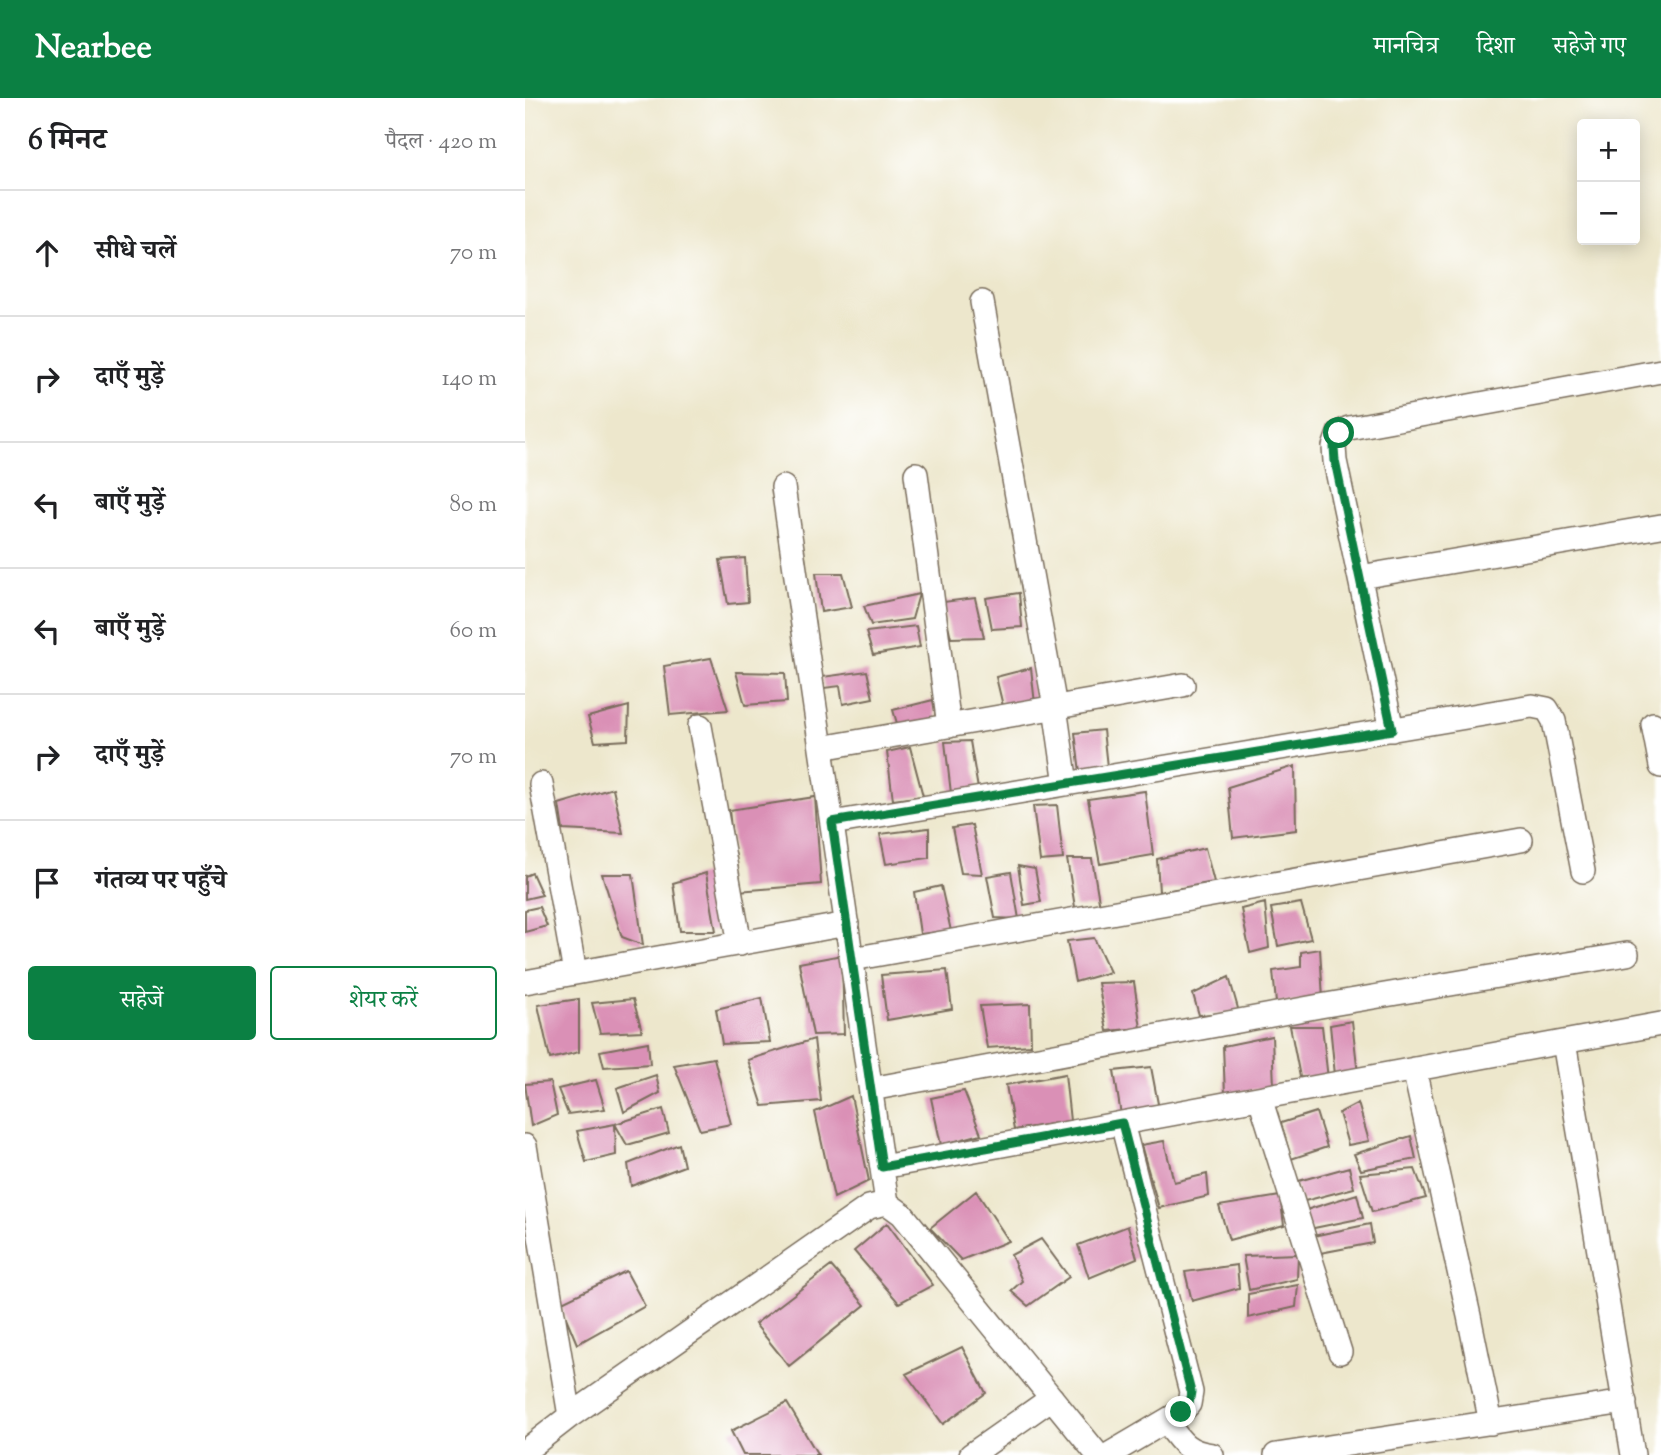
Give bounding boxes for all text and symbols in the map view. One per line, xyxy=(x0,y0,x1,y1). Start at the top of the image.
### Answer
text: Nearbee xyxy=(35,25,152,73)
text: मानचित्र xyxy=(1373,30,1438,64)
text: दिशा xyxy=(1476,30,1515,64)
text: सहेजे गए xyxy=(1553,30,1626,64)
map controls xyxy=(1577,119,1640,245)
button: + xyxy=(1577,119,1640,182)
text: 6 मिनट xyxy=(28,120,106,163)
text: पैदल · 420 m xyxy=(385,126,497,159)
button: − xyxy=(1577,182,1640,245)
text: सीधे चलें xyxy=(95,233,176,270)
icon: ahead xyxy=(28,234,66,272)
text: 70 m xyxy=(450,237,497,270)
text: दाएँ मुड़ें xyxy=(95,359,164,396)
icon: right xyxy=(28,360,66,398)
text: 140 m xyxy=(442,363,497,396)
route start xyxy=(1323,417,1354,448)
text: बाएँ मुड़ें xyxy=(95,485,165,522)
icon: left xyxy=(28,486,66,524)
text: 80 m xyxy=(449,489,497,522)
text: बाएँ मुड़ें xyxy=(95,611,165,648)
icon: left xyxy=(28,612,66,650)
text: 60 m xyxy=(449,615,497,648)
text: दाएँ मुड़ें xyxy=(95,737,164,774)
icon: right xyxy=(28,738,66,776)
text: 70 m xyxy=(450,741,497,774)
text: गंतव्य पर पहुँचे xyxy=(95,863,226,900)
icon: arrive xyxy=(28,864,66,902)
button: सहेजें xyxy=(28,966,256,1040)
button: शेयर करें xyxy=(270,966,497,1040)
route end xyxy=(1165,1396,1196,1427)

